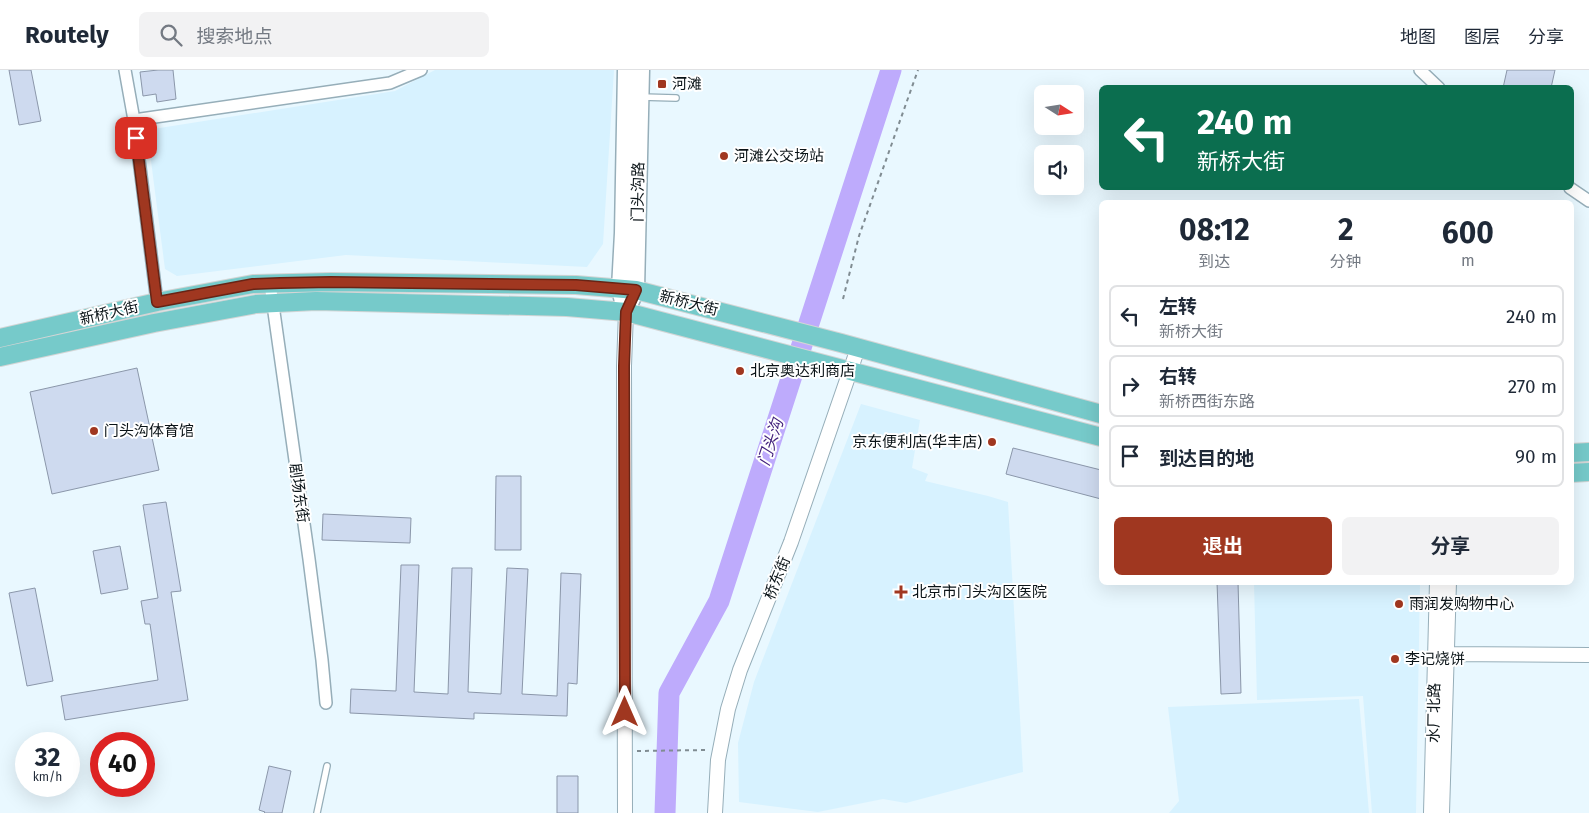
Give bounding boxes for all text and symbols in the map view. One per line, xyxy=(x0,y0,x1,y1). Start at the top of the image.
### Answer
search box xyxy=(139,12,489,57)
text: Routely xyxy=(25,21,109,49)
icon: search xyxy=(157,21,185,49)
text: 搜索地点 xyxy=(197,25,273,48)
text: 地图 xyxy=(1400,26,1436,48)
text: 图层 xyxy=(1464,26,1500,48)
text: 分享 xyxy=(1528,26,1564,48)
place label: 河滩 xyxy=(672,75,702,93)
marker: 河滩 xyxy=(656,78,668,90)
north arrow xyxy=(1034,85,1084,135)
map controls xyxy=(1034,85,1084,195)
text: 240 m xyxy=(1197,101,1292,143)
icon: left xyxy=(1114,105,1179,170)
pin xyxy=(115,117,157,159)
icon: arrive xyxy=(122,124,150,152)
button: sound xyxy=(1034,145,1084,195)
place label: 河滩公交场站 xyxy=(734,147,824,165)
text: 新桥大街 xyxy=(1197,148,1285,175)
marker: 河滩公交场站 xyxy=(718,150,730,162)
street label: 门头沟路 xyxy=(628,162,648,222)
text: 08:12 xyxy=(1179,212,1250,248)
text: 2 xyxy=(1338,212,1354,248)
text: 600 xyxy=(1442,215,1494,251)
text: m xyxy=(1461,251,1475,270)
text: 到达 xyxy=(1198,252,1230,271)
text: 分钟 xyxy=(1330,252,1362,271)
street label: 新桥大街 xyxy=(658,287,720,319)
text: 左转 xyxy=(1159,295,1197,318)
street label: 新桥大街 xyxy=(78,297,140,329)
icon: left xyxy=(1116,302,1144,330)
text: 240 m xyxy=(1506,305,1557,328)
text: 新桥大街 xyxy=(1159,322,1223,341)
place label: 北京奥达利商店 xyxy=(750,362,855,380)
marker: 北京奥达利商店 xyxy=(734,365,746,377)
text: 右转 xyxy=(1159,365,1197,388)
icon: right xyxy=(1116,372,1144,400)
text: 270 m xyxy=(1508,375,1557,398)
text: 新桥西街东路 xyxy=(1159,392,1255,411)
water label: 门头沟 xyxy=(754,414,788,468)
place label: 门头沟体育馆 xyxy=(104,422,194,440)
marker: 门头沟体育馆 xyxy=(88,425,100,437)
place label: 京东便利店(华丰店) xyxy=(852,433,982,451)
marker: 京东便利店(华丰店) xyxy=(986,436,998,448)
icon: arrive xyxy=(1116,442,1144,470)
text: 90 m xyxy=(1515,445,1557,468)
text: 到达目的地 xyxy=(1159,447,1254,470)
street label: 剧场东街 xyxy=(286,462,312,524)
button: 退出 xyxy=(1114,517,1332,575)
button: 分享 xyxy=(1342,517,1559,575)
street label: 桥东街 xyxy=(760,554,794,602)
place label: 北京市门头沟区医院 xyxy=(912,583,1047,601)
marker: 北京市门头沟区医院 xyxy=(894,585,908,599)
place label: 雨润发购物中心 xyxy=(1409,595,1514,613)
marker: 雨润发购物中心 xyxy=(1393,598,1405,610)
place label: 李记烧饼 xyxy=(1405,650,1465,668)
marker: 李记烧饼 xyxy=(1389,653,1401,665)
street label: 水厂北路 xyxy=(1424,683,1444,743)
position arrow xyxy=(598,685,650,737)
speed limit sign: 40 xyxy=(90,732,155,797)
text: 32 xyxy=(35,743,60,773)
text: km/h xyxy=(33,770,62,784)

